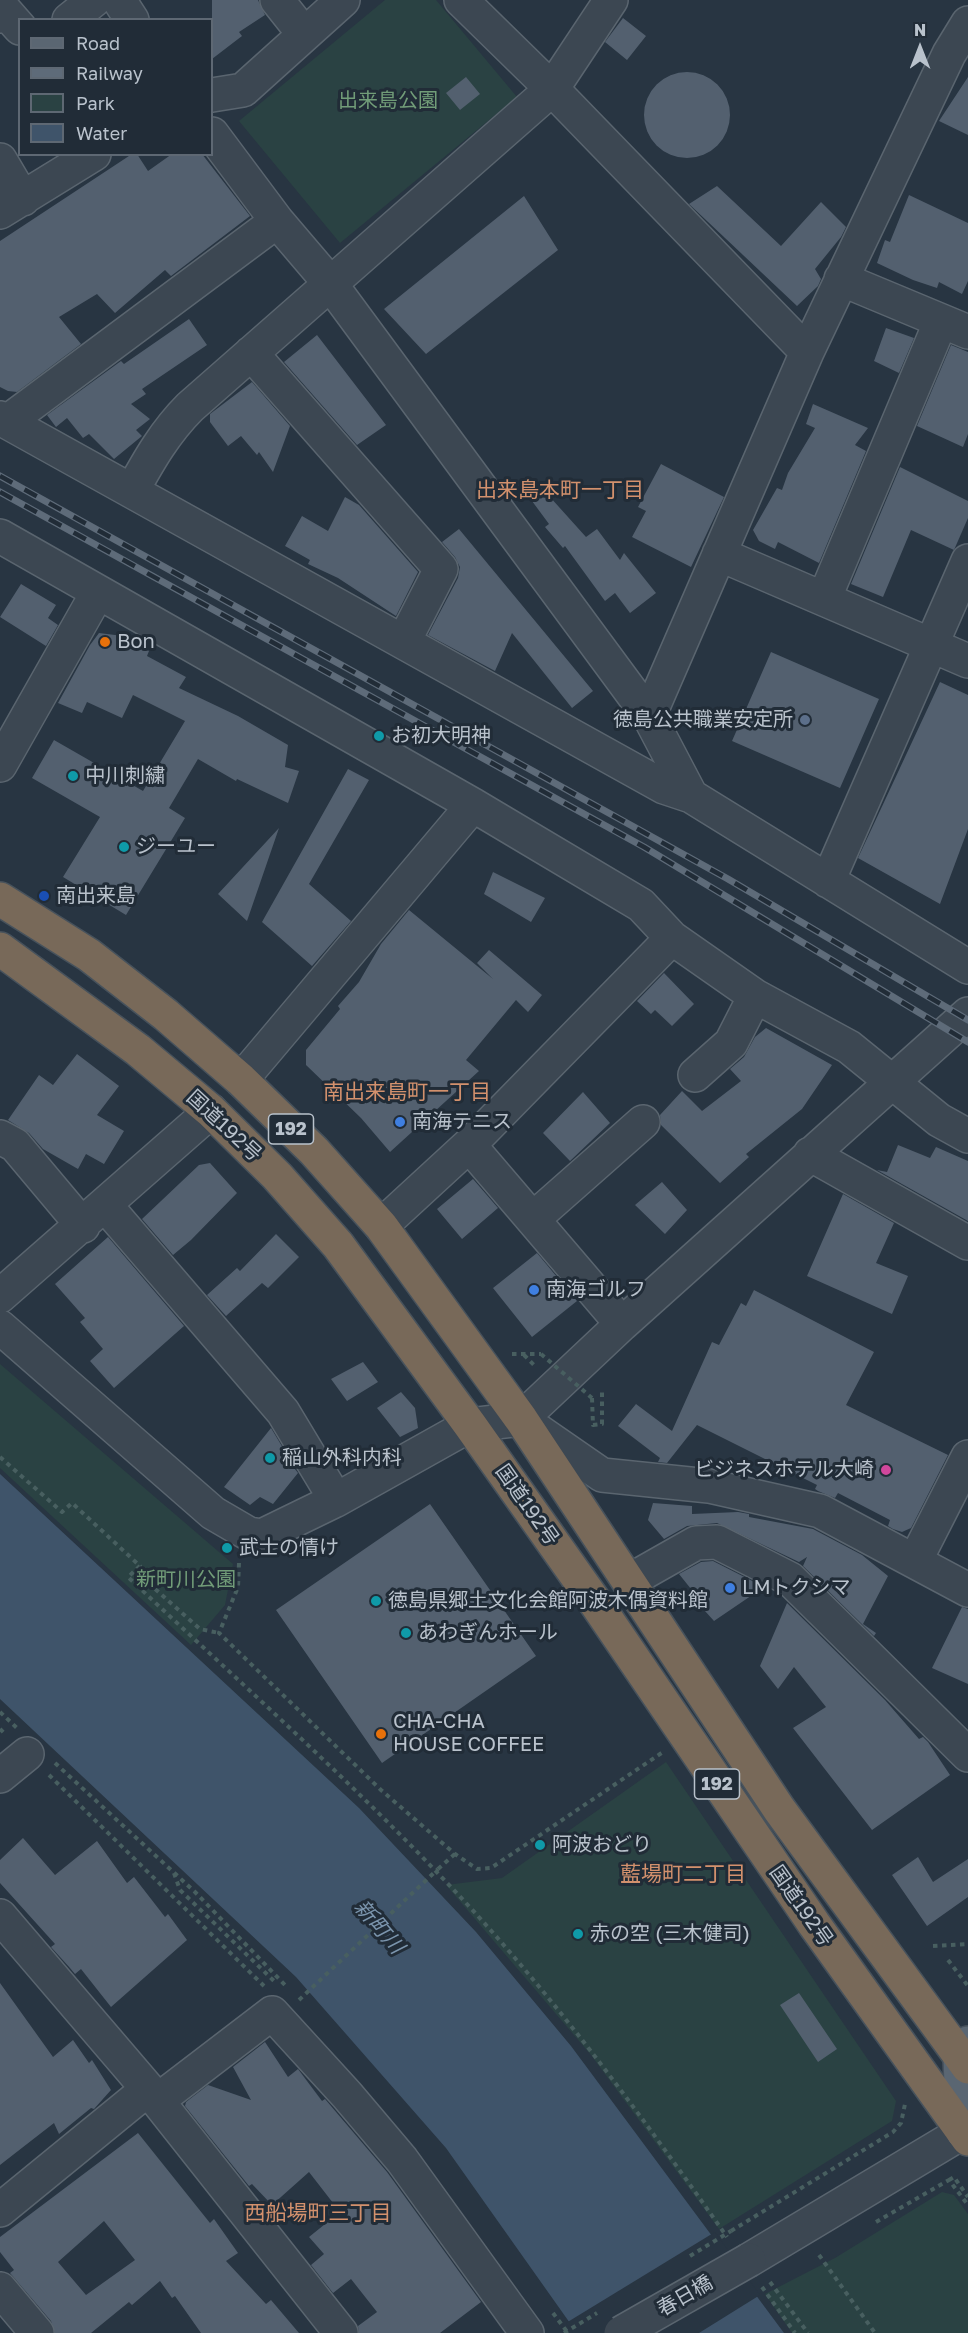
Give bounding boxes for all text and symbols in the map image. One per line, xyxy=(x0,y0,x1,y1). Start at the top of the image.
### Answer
legend xyxy=(18,18,213,156)
north arrow xyxy=(890,18,950,78)
text: N xyxy=(914,20,926,40)
text: Road xyxy=(76,32,120,54)
text: Railway xyxy=(76,62,143,84)
park label: 出来島公園 xyxy=(338,89,438,113)
text: Park xyxy=(76,92,115,114)
text: Water xyxy=(76,122,127,144)
district label: 出来島本町一丁目 xyxy=(476,477,644,503)
place label: Bon xyxy=(117,630,155,654)
marker: Bon xyxy=(98,635,112,649)
place label: 徳島公共職業安定所 xyxy=(613,708,793,732)
marker: 徳島公共職業安定所 xyxy=(798,713,812,727)
place label: お初大明神 xyxy=(391,724,491,748)
marker: お初大明神 xyxy=(372,729,386,743)
place label: 中川刺繍 xyxy=(85,764,165,788)
marker: 中川刺繍 xyxy=(66,769,80,783)
place label: ジーユー xyxy=(136,835,216,859)
marker: ジーユー xyxy=(117,840,131,854)
place label: 南出来島 xyxy=(56,884,136,908)
marker: 南出来島 xyxy=(37,889,51,903)
district label: 南出来島町一丁目 xyxy=(323,1079,491,1105)
street label: 国道192号 xyxy=(182,1085,266,1167)
place label: 南海テニス xyxy=(412,1110,512,1134)
road number: 192 xyxy=(268,1114,314,1144)
marker: 南海テニス xyxy=(393,1115,407,1129)
place label: 南海ゴルフ xyxy=(546,1278,646,1302)
marker: 南海ゴルフ xyxy=(527,1283,541,1297)
place label: 稲山外科内科 xyxy=(282,1446,402,1470)
marker: 稲山外科内科 xyxy=(263,1451,277,1465)
place label: ビジネスホテル大崎 xyxy=(694,1458,874,1482)
street label: 国道192号 xyxy=(490,1460,564,1550)
marker: ビジネスホテル大崎 xyxy=(879,1463,893,1477)
place label: 武士の情け xyxy=(239,1536,339,1560)
marker: 武士の情け xyxy=(220,1541,234,1555)
park label: 新町川公園 xyxy=(136,1568,236,1592)
place label: LMトクシマ xyxy=(742,1576,851,1600)
marker: LMトクシマ xyxy=(723,1581,737,1595)
place label: 徳島県郷土文化会館阿波木偶資料館 xyxy=(388,1589,708,1613)
marker: 徳島県郷土文化会館阿波木偶資料館 xyxy=(369,1594,383,1608)
place label: あわぎんホール xyxy=(418,1621,558,1645)
marker: あわぎんホール xyxy=(399,1626,413,1640)
place label: CHA-CHA HOUSE COFFEE xyxy=(393,1710,544,1757)
marker: CHA-CHA HOUSE COFFEE xyxy=(374,1727,388,1741)
road number: 192 xyxy=(694,1769,740,1799)
place label: 阿波おどり xyxy=(552,1833,652,1857)
marker: 阿波おどり xyxy=(533,1838,547,1852)
district label: 藍場町二丁目 xyxy=(620,1861,746,1887)
street label: 国道192号 xyxy=(764,1861,838,1951)
water label: 新町川 xyxy=(349,1895,409,1959)
place label: 赤の空 (三木健司) xyxy=(590,1922,750,1946)
marker: 赤の空 (三木健司) xyxy=(571,1927,585,1941)
district label: 西船場町三丁目 xyxy=(245,2200,391,2226)
street label: 春日橋 xyxy=(653,2271,717,2321)

